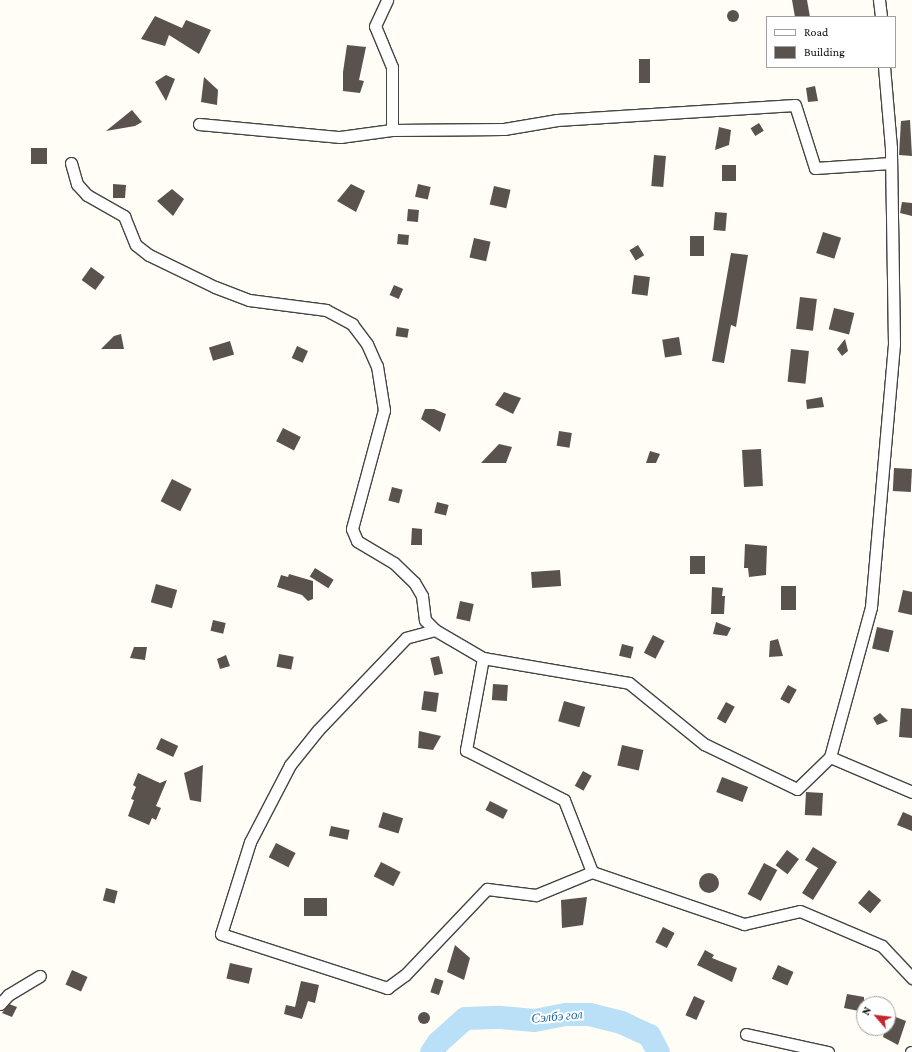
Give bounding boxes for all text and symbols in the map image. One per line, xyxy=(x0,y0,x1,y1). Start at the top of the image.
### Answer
legend xyxy=(766,16,896,68)
text: Road xyxy=(804,25,828,39)
text: Building xyxy=(804,45,845,59)
north arrow xyxy=(856,996,896,1036)
text: N xyxy=(859,1005,873,1017)
water label: Сэлбэ гол xyxy=(531,1007,583,1027)

